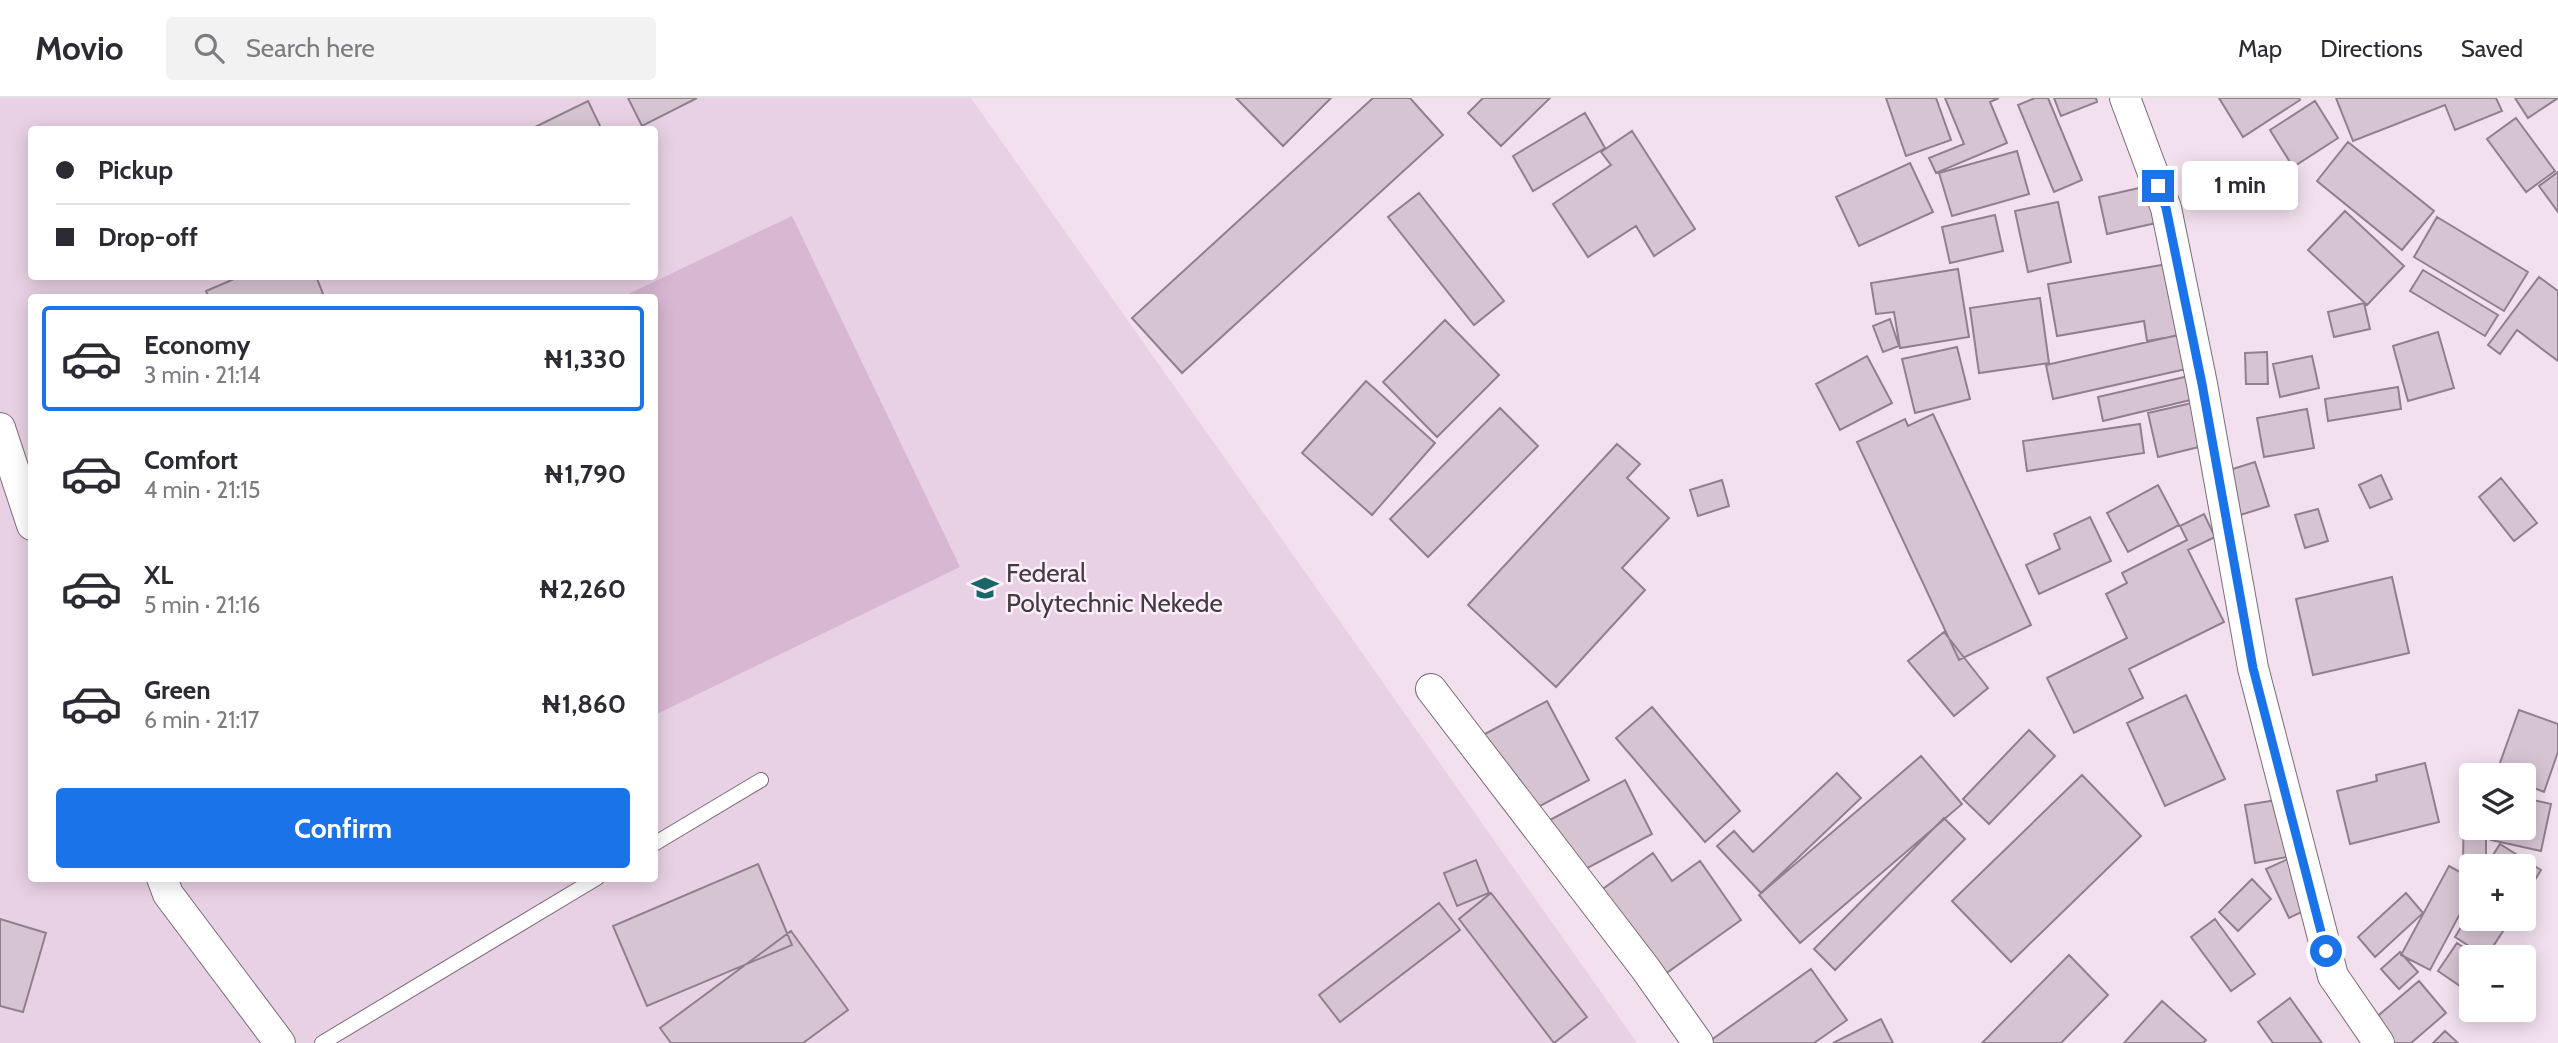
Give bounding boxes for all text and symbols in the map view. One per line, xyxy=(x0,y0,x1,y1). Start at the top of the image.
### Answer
search box xyxy=(166,17,656,80)
text: Movio xyxy=(35,28,124,68)
icon: search xyxy=(190,29,228,67)
text: Search here xyxy=(246,32,375,64)
text: Map xyxy=(2238,34,2282,63)
text: Directions xyxy=(2320,34,2423,63)
text: Saved xyxy=(2461,34,2523,63)
text: Pickup xyxy=(98,154,173,186)
callout: 1 min xyxy=(2182,162,2298,210)
route end xyxy=(2142,170,2174,202)
text: 1 min xyxy=(2214,171,2266,199)
text: Drop-off xyxy=(98,221,198,253)
icon: car xyxy=(60,327,123,390)
text: Economy xyxy=(144,329,250,361)
text: ₦1,330 xyxy=(543,343,626,375)
text: 3 min · 21:14 xyxy=(144,361,260,389)
icon: car xyxy=(60,442,123,505)
text: Comfort xyxy=(144,444,238,476)
text: ₦1,790 xyxy=(543,458,626,490)
text: 4 min · 21:15 xyxy=(144,476,260,504)
icon: car xyxy=(60,557,123,620)
place label: Federal Polytechnic Nekede xyxy=(1006,557,1223,619)
text: XL xyxy=(144,559,173,591)
text: ₦2,260 xyxy=(539,573,626,605)
school or university icon: Federal Polytechnic Nekede xyxy=(970,573,1000,603)
text: 5 min · 21:16 xyxy=(144,591,260,619)
icon: car xyxy=(60,672,123,735)
text: Green xyxy=(144,674,211,706)
text: ₦1,860 xyxy=(541,688,626,720)
text: 6 min · 21:17 xyxy=(144,706,259,734)
map controls xyxy=(2459,763,2536,1022)
button: layers xyxy=(2459,763,2536,840)
button: Confirm xyxy=(56,788,630,868)
button: + xyxy=(2459,854,2536,931)
route start xyxy=(2310,935,2342,967)
button: − xyxy=(2459,945,2536,1022)

